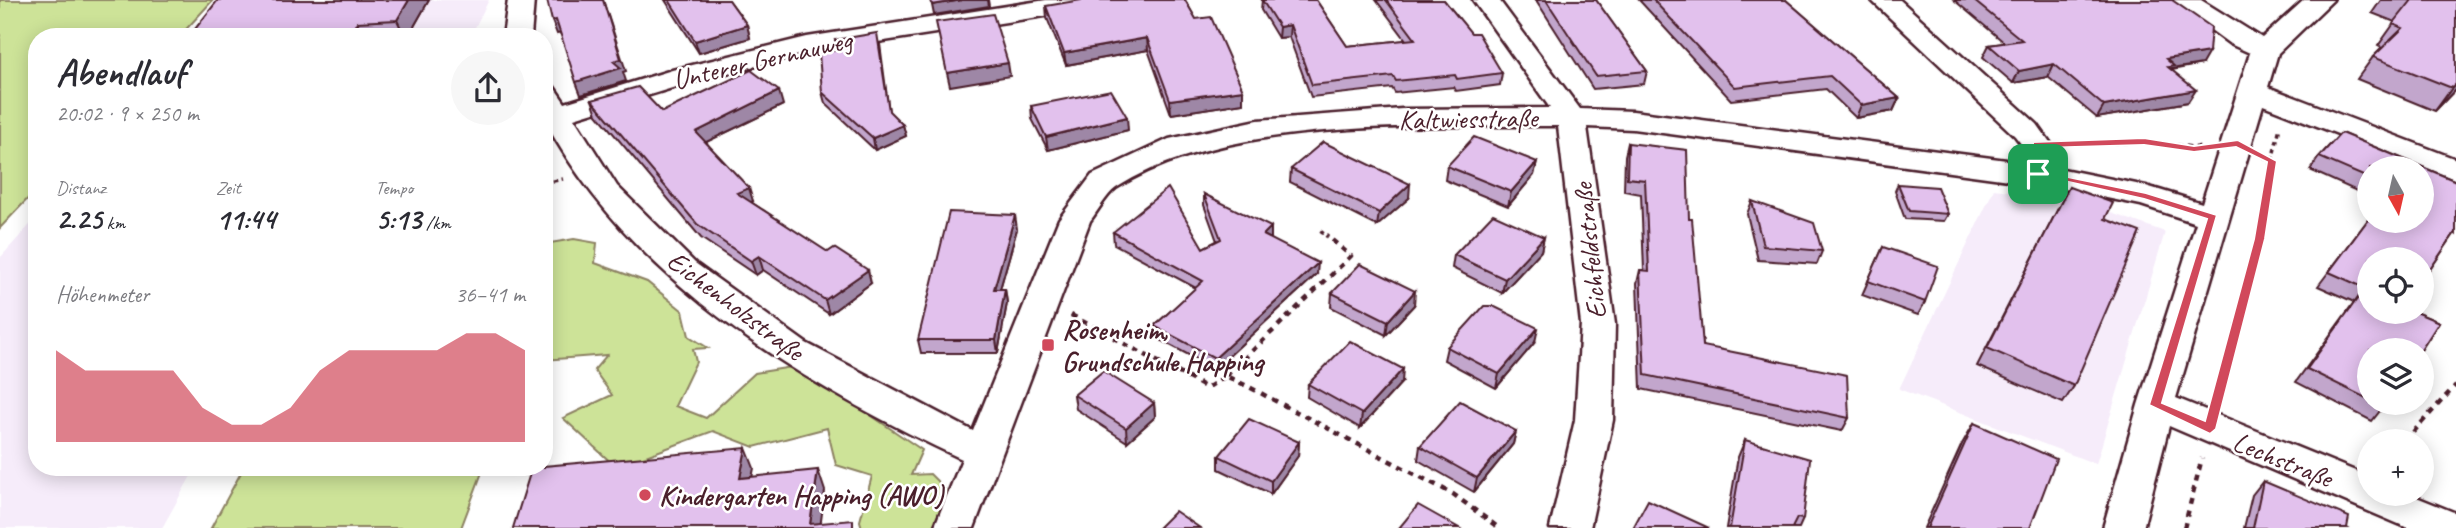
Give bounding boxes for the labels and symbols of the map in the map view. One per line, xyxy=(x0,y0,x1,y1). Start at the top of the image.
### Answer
street label: Unterer Gernauweg xyxy=(669,21,857,97)
street label: Kaltwiesstraße xyxy=(1398,100,1540,137)
pin xyxy=(2008,144,2068,204)
north arrow xyxy=(2357,156,2434,233)
street label: Eichfeldstraße xyxy=(1565,179,1614,321)
street label: Eichenholzstraße xyxy=(660,243,813,369)
place label: Rosenheim, Grundschule Happing xyxy=(1062,312,1266,379)
marker: Rosenheim, Grundschule Happing xyxy=(1040,337,1056,353)
street label: Lechstraße xyxy=(2228,424,2339,496)
place label: Kindergarten Happing (AWO) xyxy=(659,478,945,513)
marker: Kindergarten Happing (AWO) xyxy=(637,487,653,503)

